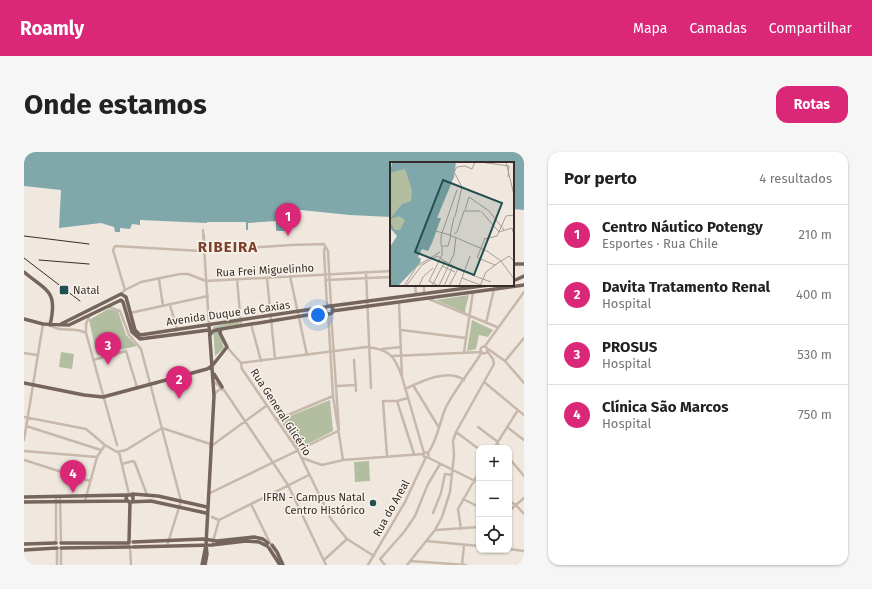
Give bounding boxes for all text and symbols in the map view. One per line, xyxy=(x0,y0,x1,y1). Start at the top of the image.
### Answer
text: Roamly xyxy=(20,17,84,40)
text: Mapa xyxy=(633,20,667,37)
text: Camadas xyxy=(689,20,747,37)
text: Compartilhar xyxy=(769,20,852,37)
button: Rotas xyxy=(776,86,848,123)
text: Onde estamos xyxy=(24,88,207,121)
inset map xyxy=(390,162,514,286)
text: Por perto xyxy=(564,168,637,189)
text: 4 resultados xyxy=(759,171,832,186)
pin: 1 xyxy=(275,203,301,236)
text: Centro Náutico Potengy xyxy=(602,218,763,236)
text: 1 xyxy=(574,227,580,242)
text: 210 m xyxy=(798,227,832,242)
text: Esportes · Rua Chile xyxy=(602,236,718,251)
district label: RIBEIRA xyxy=(198,238,258,256)
street label: Rua Frei Miguelinho xyxy=(216,261,314,280)
text: Davita Tratamento Renal xyxy=(602,278,770,296)
marker: Natal xyxy=(58,284,70,296)
place label: Natal xyxy=(73,284,100,297)
text: 2 xyxy=(574,287,580,302)
text: 400 m xyxy=(796,287,832,302)
text: Hospital xyxy=(602,296,651,311)
street label: Avenida Duque de Caxias xyxy=(165,298,291,329)
your location xyxy=(308,305,328,325)
pin: 3 xyxy=(95,332,121,365)
text: PROSUS xyxy=(602,338,657,356)
text: 3 xyxy=(574,347,580,362)
text: 530 m xyxy=(797,347,832,362)
text: Hospital xyxy=(602,356,651,371)
pin: 2 xyxy=(166,366,192,399)
street label: Rua General Glicério xyxy=(248,366,314,458)
text: Clínica São Marcos xyxy=(602,398,728,416)
text: 4 xyxy=(573,407,581,422)
text: 750 m xyxy=(798,407,832,422)
text: Hospital xyxy=(602,416,651,431)
map controls xyxy=(476,445,512,553)
button: + xyxy=(476,445,512,481)
pin: 4 xyxy=(60,460,86,493)
street label: Rua do Areal xyxy=(370,478,412,539)
button: − xyxy=(476,481,512,517)
place label: IFRN - Campus Natal Centro Histórico xyxy=(263,491,365,517)
marker: IFRN - Campus Natal Centro Histórico xyxy=(368,498,378,508)
button: locate xyxy=(476,517,512,553)

